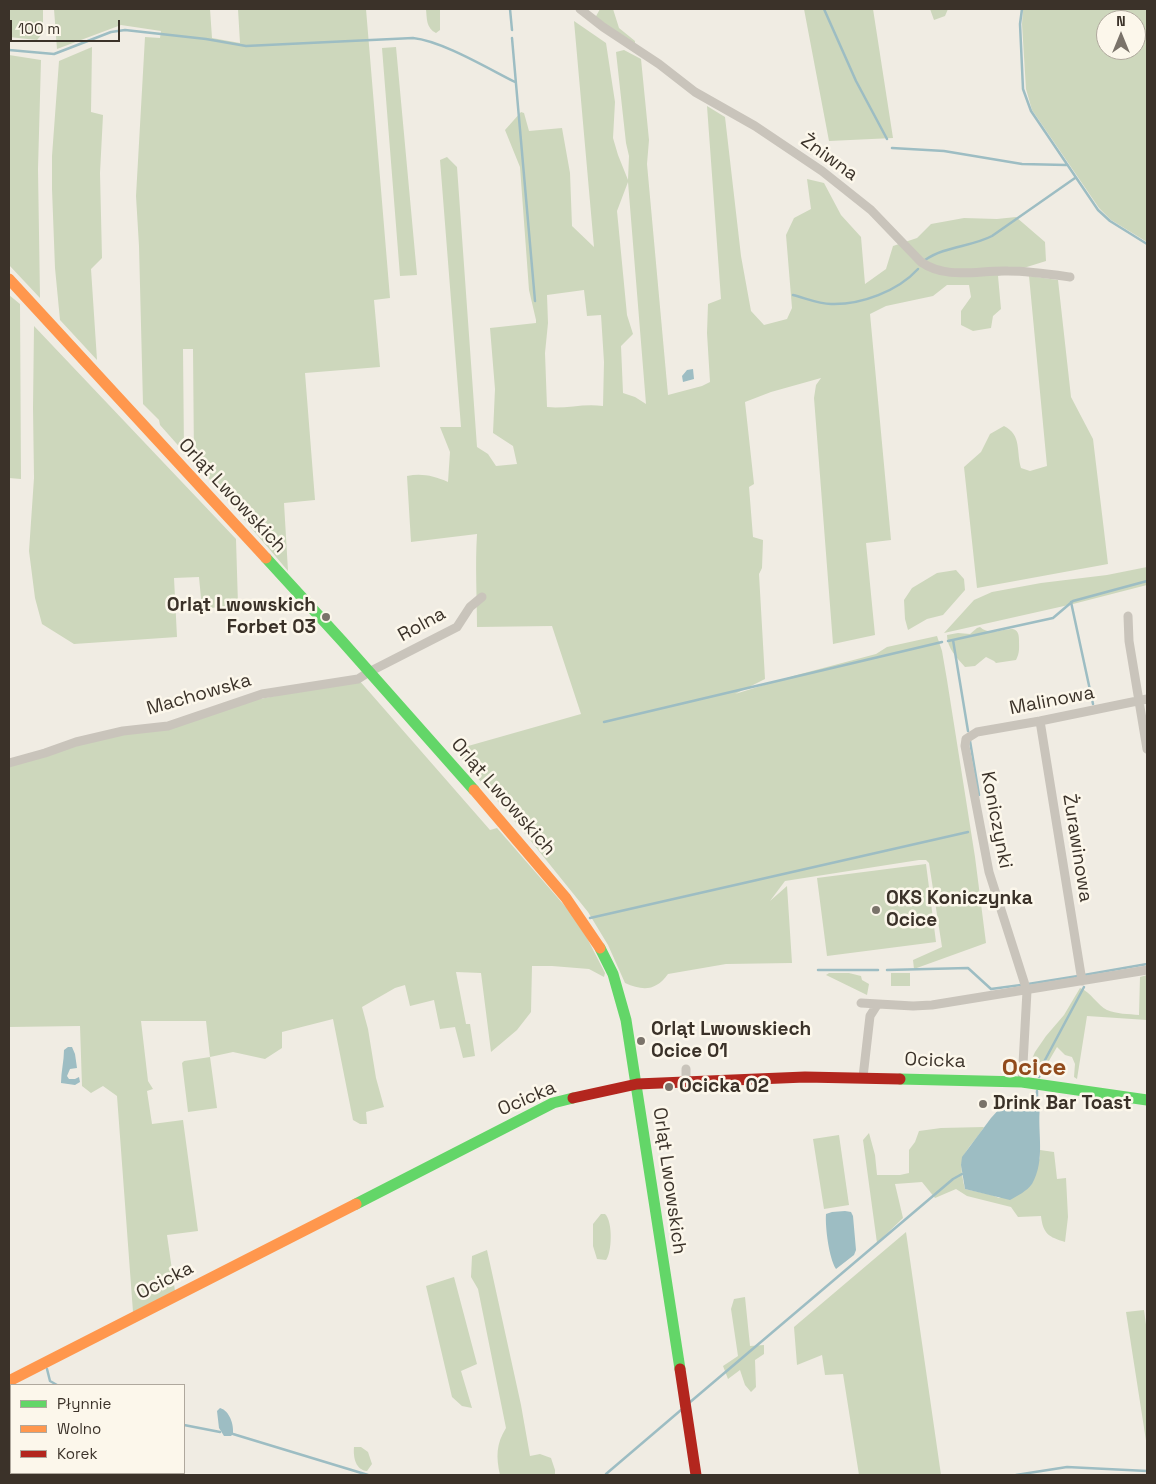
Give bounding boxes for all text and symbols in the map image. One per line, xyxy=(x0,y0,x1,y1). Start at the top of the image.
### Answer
scale bar xyxy=(12,10,122,42)
north arrow xyxy=(1096,10,1146,60)
text: N xyxy=(1116,12,1126,30)
text: 100 m xyxy=(18,19,60,38)
street label: Żniwna xyxy=(796,130,862,186)
street label: Orląt Lwowskich xyxy=(173,434,291,558)
place label: Orląt Lwowskich Forbet 03 xyxy=(167,595,316,639)
street label: Rolna xyxy=(394,603,450,647)
marker: Orląt Lwowskich Forbet 03 xyxy=(320,611,332,623)
street label: Machowska xyxy=(144,669,254,721)
street label: Malinowa xyxy=(1008,682,1096,720)
street label: Orląt Lwowskich xyxy=(446,734,560,860)
street label: Koniczynki xyxy=(975,770,1017,870)
street label: Żurawinowa xyxy=(1057,792,1097,904)
place label: OKS Koniczynka Ocice xyxy=(886,888,1033,932)
marker: OKS Koniczynka Ocice xyxy=(870,904,882,916)
place label: Orląt Lwowskiech Ocice 01 xyxy=(651,1019,811,1063)
marker: Orląt Lwowskiech Ocice 01 xyxy=(635,1035,647,1047)
street label: Ocicka xyxy=(904,1049,966,1073)
district label: Ocice xyxy=(1002,1054,1066,1082)
place label: Ocicka 02 xyxy=(679,1076,769,1098)
street label: Ocicka xyxy=(494,1077,560,1121)
marker: Ocicka 02 xyxy=(663,1081,675,1093)
place label: Drink Bar Toast xyxy=(993,1093,1132,1115)
marker: Drink Bar Toast xyxy=(977,1098,989,1110)
street label: Orląt Lwowskich xyxy=(647,1106,691,1256)
street label: Ocicka xyxy=(133,1257,197,1305)
legend xyxy=(10,1384,185,1474)
text: Płynnie xyxy=(57,1394,111,1413)
text: Wolno xyxy=(57,1419,101,1438)
text: Korek xyxy=(57,1444,97,1463)

